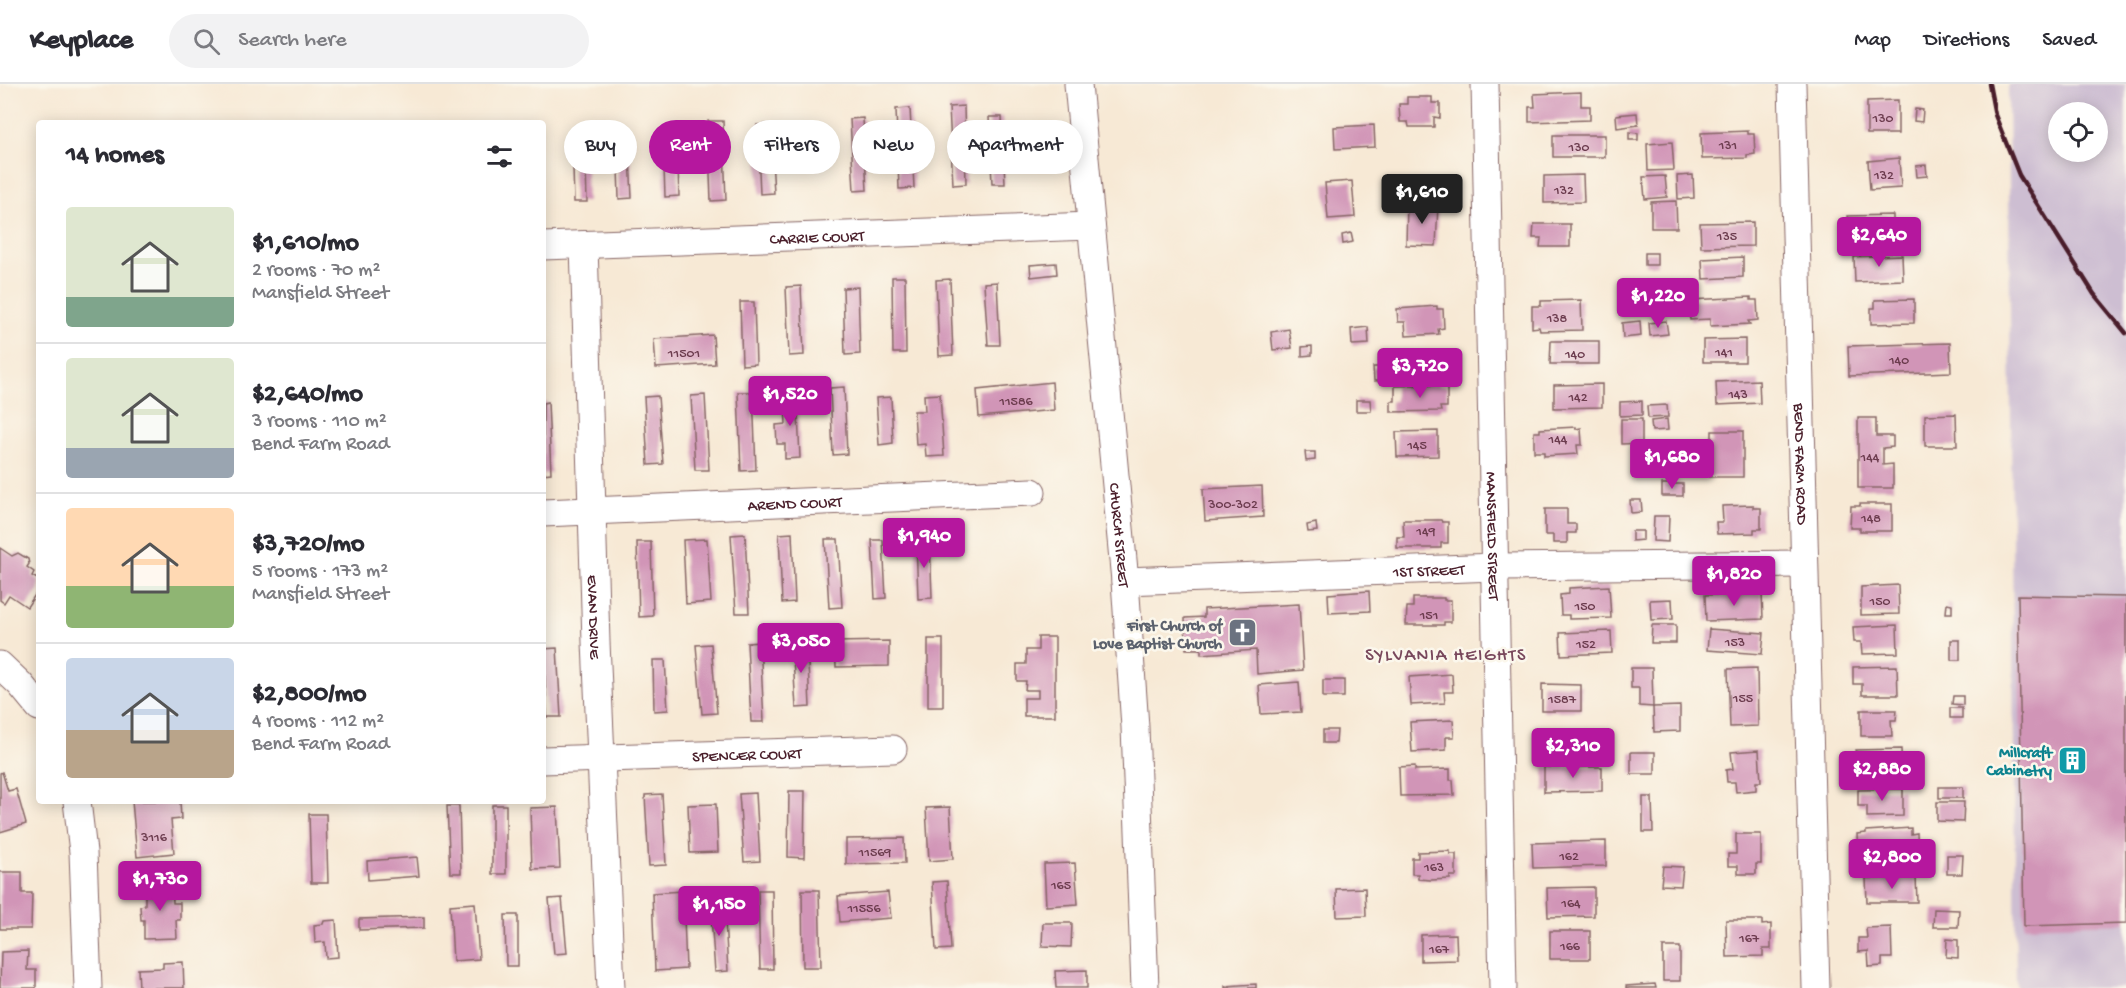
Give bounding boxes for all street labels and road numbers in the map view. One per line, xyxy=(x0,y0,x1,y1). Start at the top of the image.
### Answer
street label: CARRIE COURT xyxy=(769,228,865,251)
street label: BEND FARM ROAD xyxy=(1787,402,1810,526)
street label: MANSFIELD STREET xyxy=(1480,472,1501,601)
street label: CHURCH STREET xyxy=(1103,482,1131,589)
street label: AREND COURT xyxy=(747,494,843,517)
street label: 1ST STREET xyxy=(1392,562,1466,584)
street label: EVAN DRIVE xyxy=(581,575,603,660)
street label: SPENCER COURT xyxy=(692,746,803,768)

